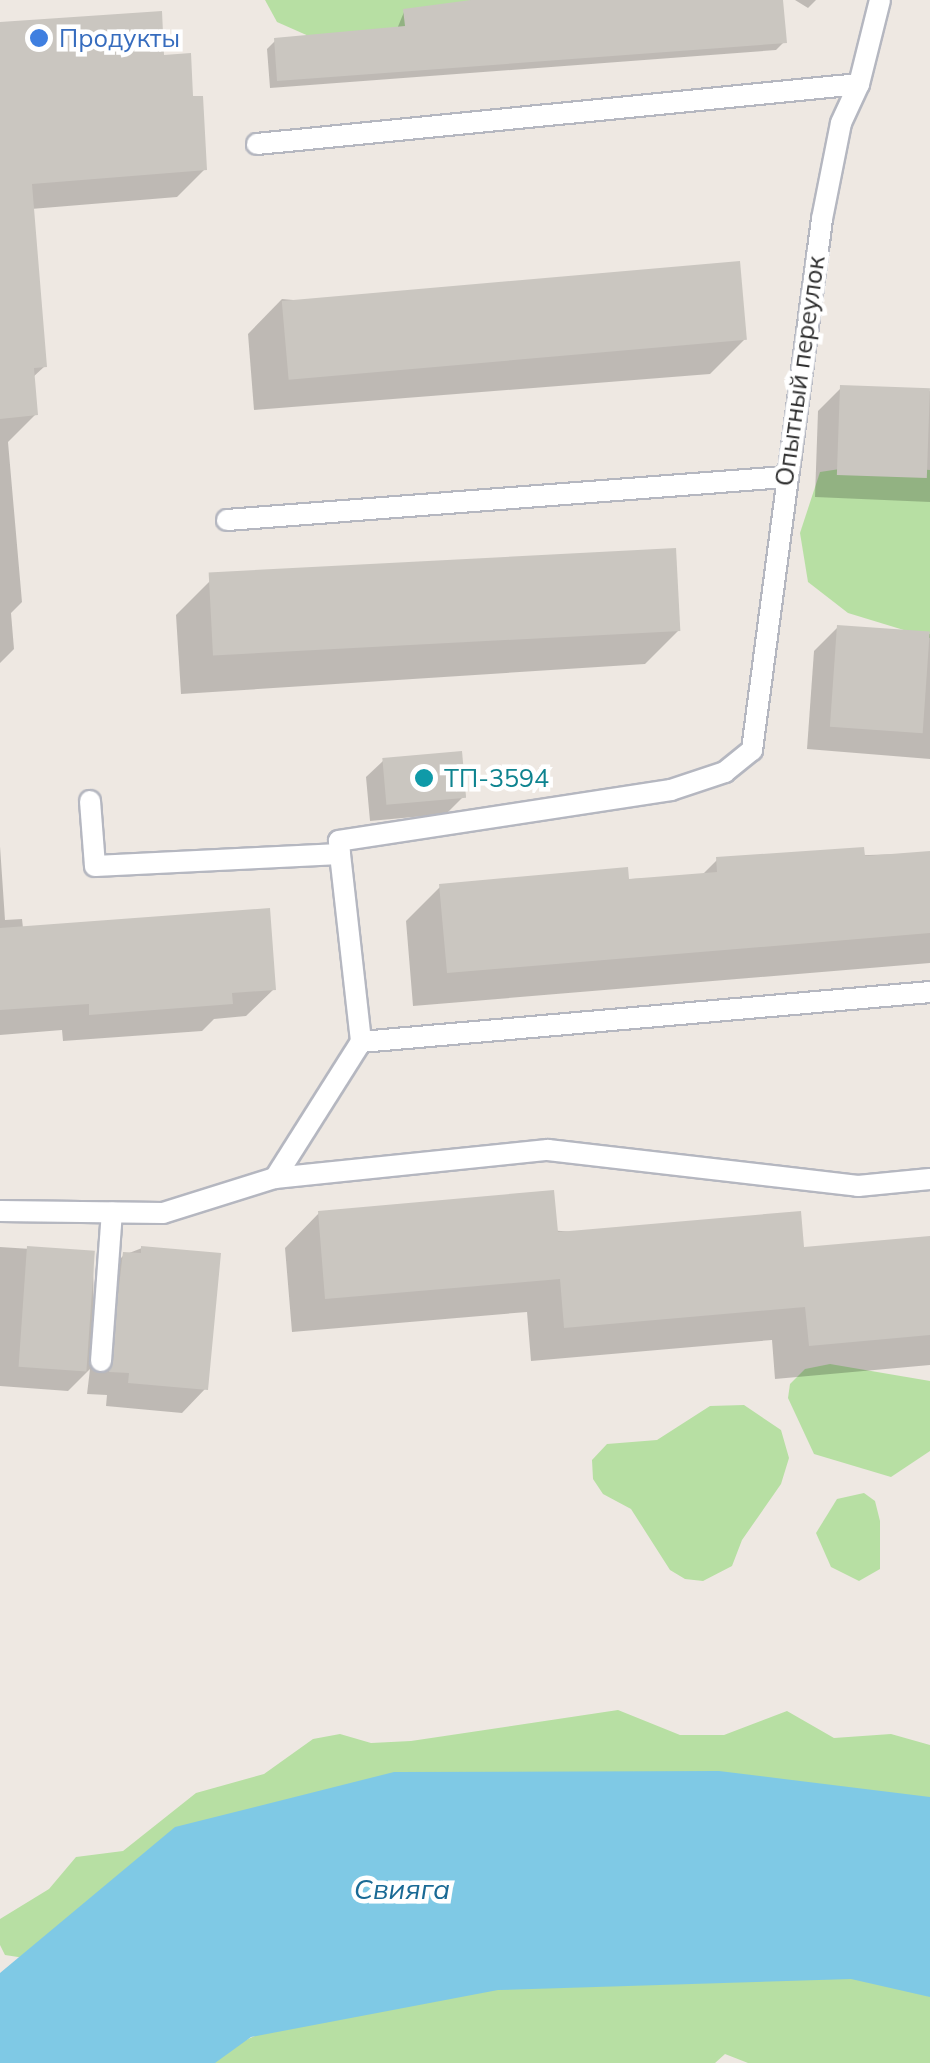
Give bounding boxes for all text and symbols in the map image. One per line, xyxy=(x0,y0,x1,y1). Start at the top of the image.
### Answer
place label: Продукты xyxy=(59,23,180,53)
marker: Продукты xyxy=(28,27,50,49)
street label: Опытный переулок xyxy=(769,254,831,488)
place label: ТП-3594 xyxy=(444,763,549,793)
marker: ТП-3594 xyxy=(413,767,435,789)
water label: Свияга xyxy=(354,1872,450,1906)

